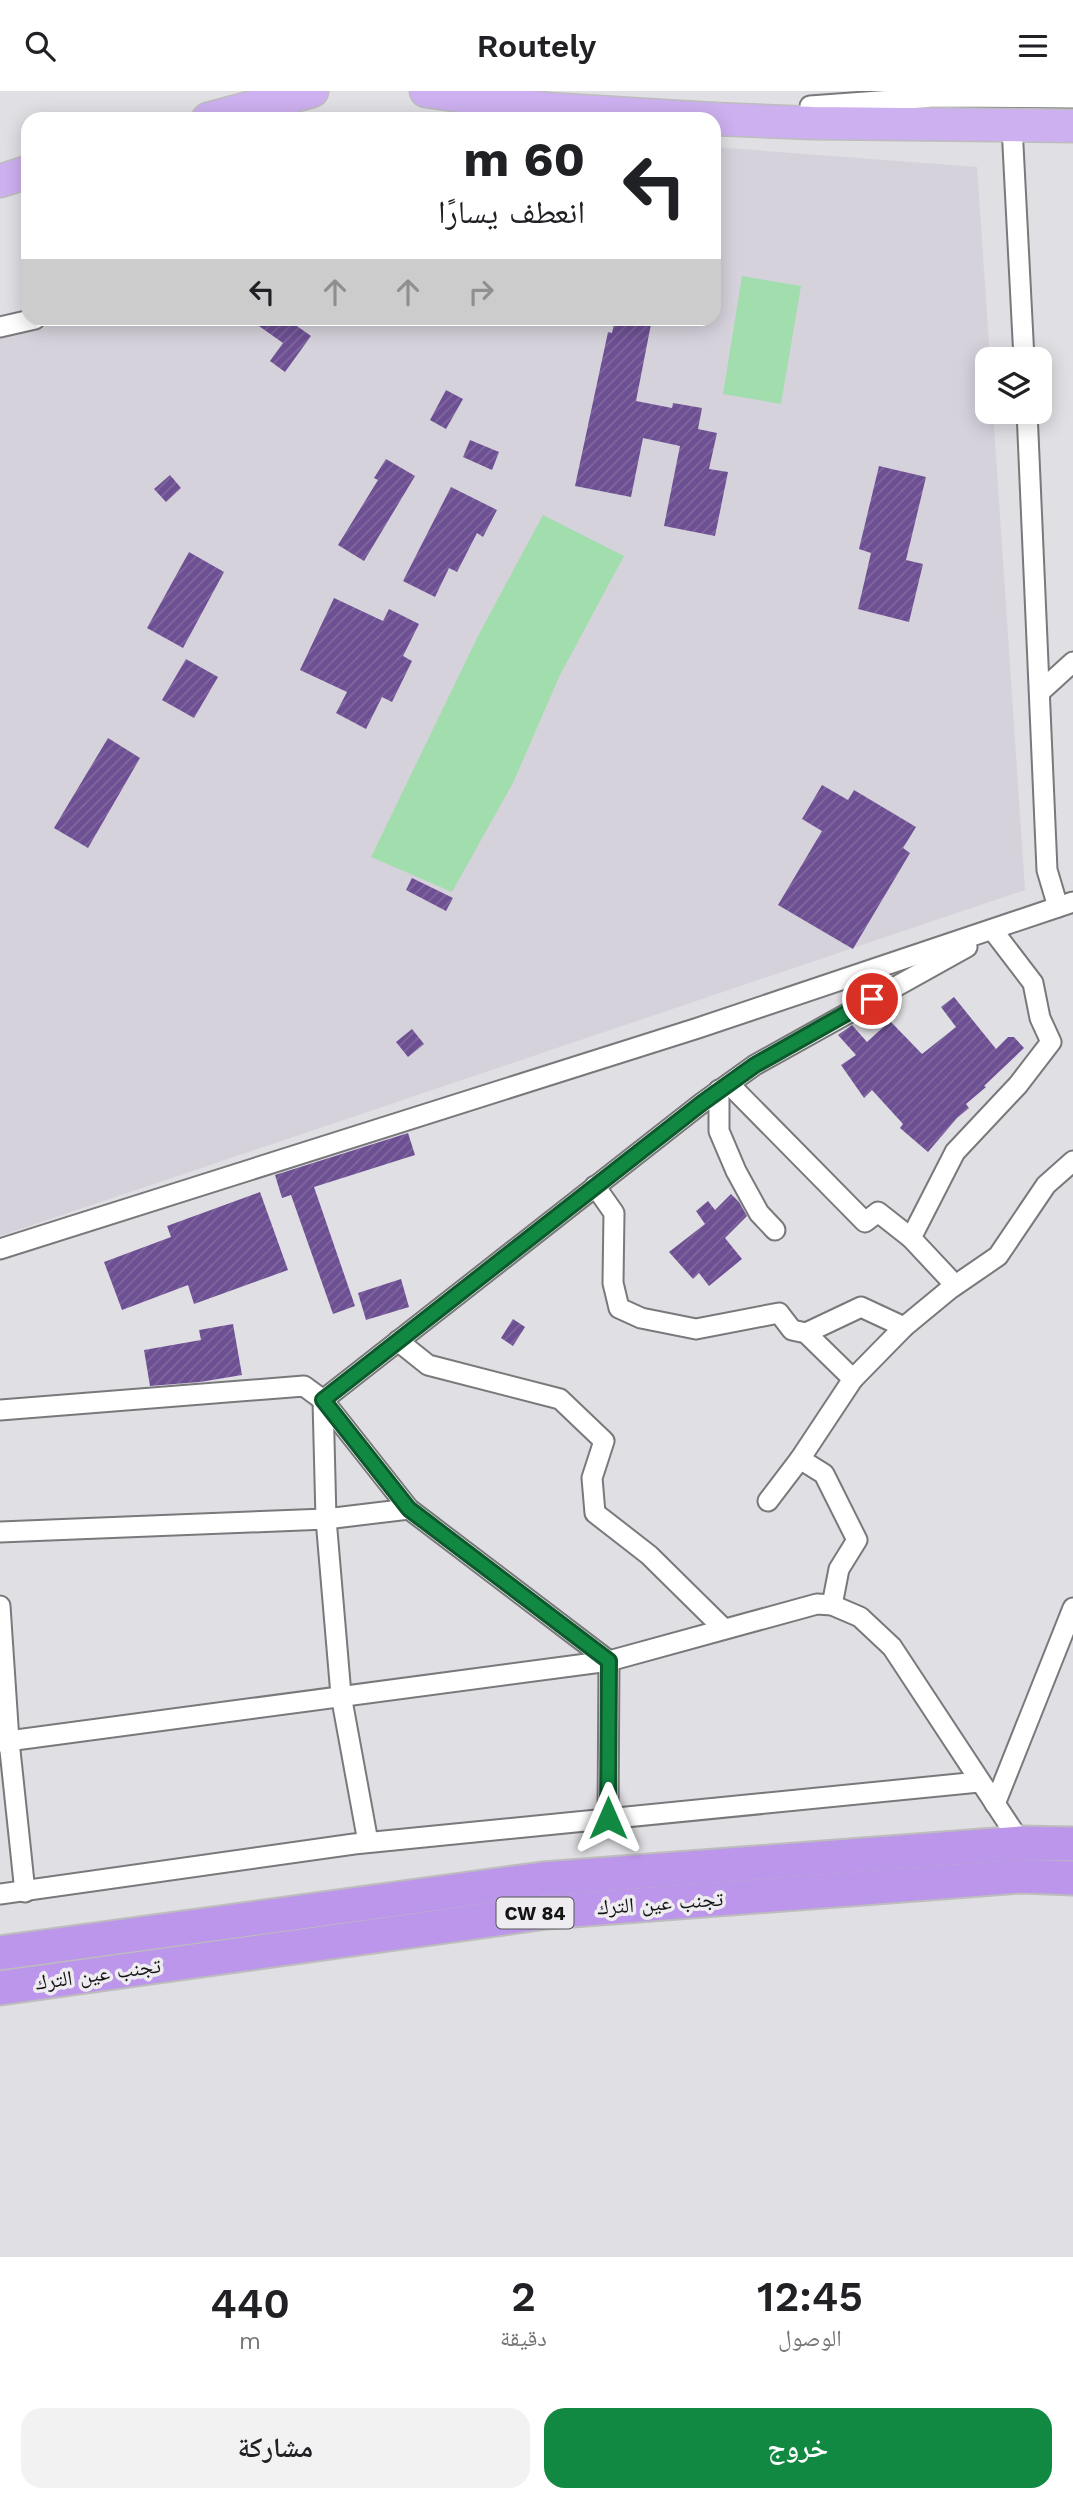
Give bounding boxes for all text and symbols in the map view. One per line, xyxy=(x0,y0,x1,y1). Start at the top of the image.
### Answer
icon: search xyxy=(21,27,59,65)
text: Routely xyxy=(477,27,596,65)
icon: menu xyxy=(1014,27,1052,65)
text: 60 m xyxy=(463,130,585,188)
icon: left xyxy=(609,140,700,231)
text: انعطف يسارًا xyxy=(438,193,585,231)
icon: left xyxy=(243,273,281,311)
icon: ahead xyxy=(316,273,354,311)
icon: ahead xyxy=(389,273,427,311)
icon: right xyxy=(462,273,500,311)
map controls xyxy=(975,347,1052,424)
button: layers xyxy=(975,347,1052,424)
pin xyxy=(842,969,902,1029)
icon: arrive xyxy=(853,980,891,1018)
position arrow xyxy=(571,1781,645,1855)
street label: تجنب عين الترك xyxy=(596,1886,724,1920)
road number: CW 84 xyxy=(496,1897,574,1929)
street label: تجنب عين الترك xyxy=(34,1952,162,1996)
text: 2 xyxy=(511,2272,536,2321)
text: 12:45 xyxy=(757,2272,863,2321)
text: 440 xyxy=(210,2279,290,2328)
text: دقيقة xyxy=(500,2325,547,2352)
text: الوصول xyxy=(778,2325,842,2352)
text: m xyxy=(239,2328,261,2355)
button: مشاركة xyxy=(21,2408,530,2488)
button: خروج xyxy=(544,2408,1052,2488)

